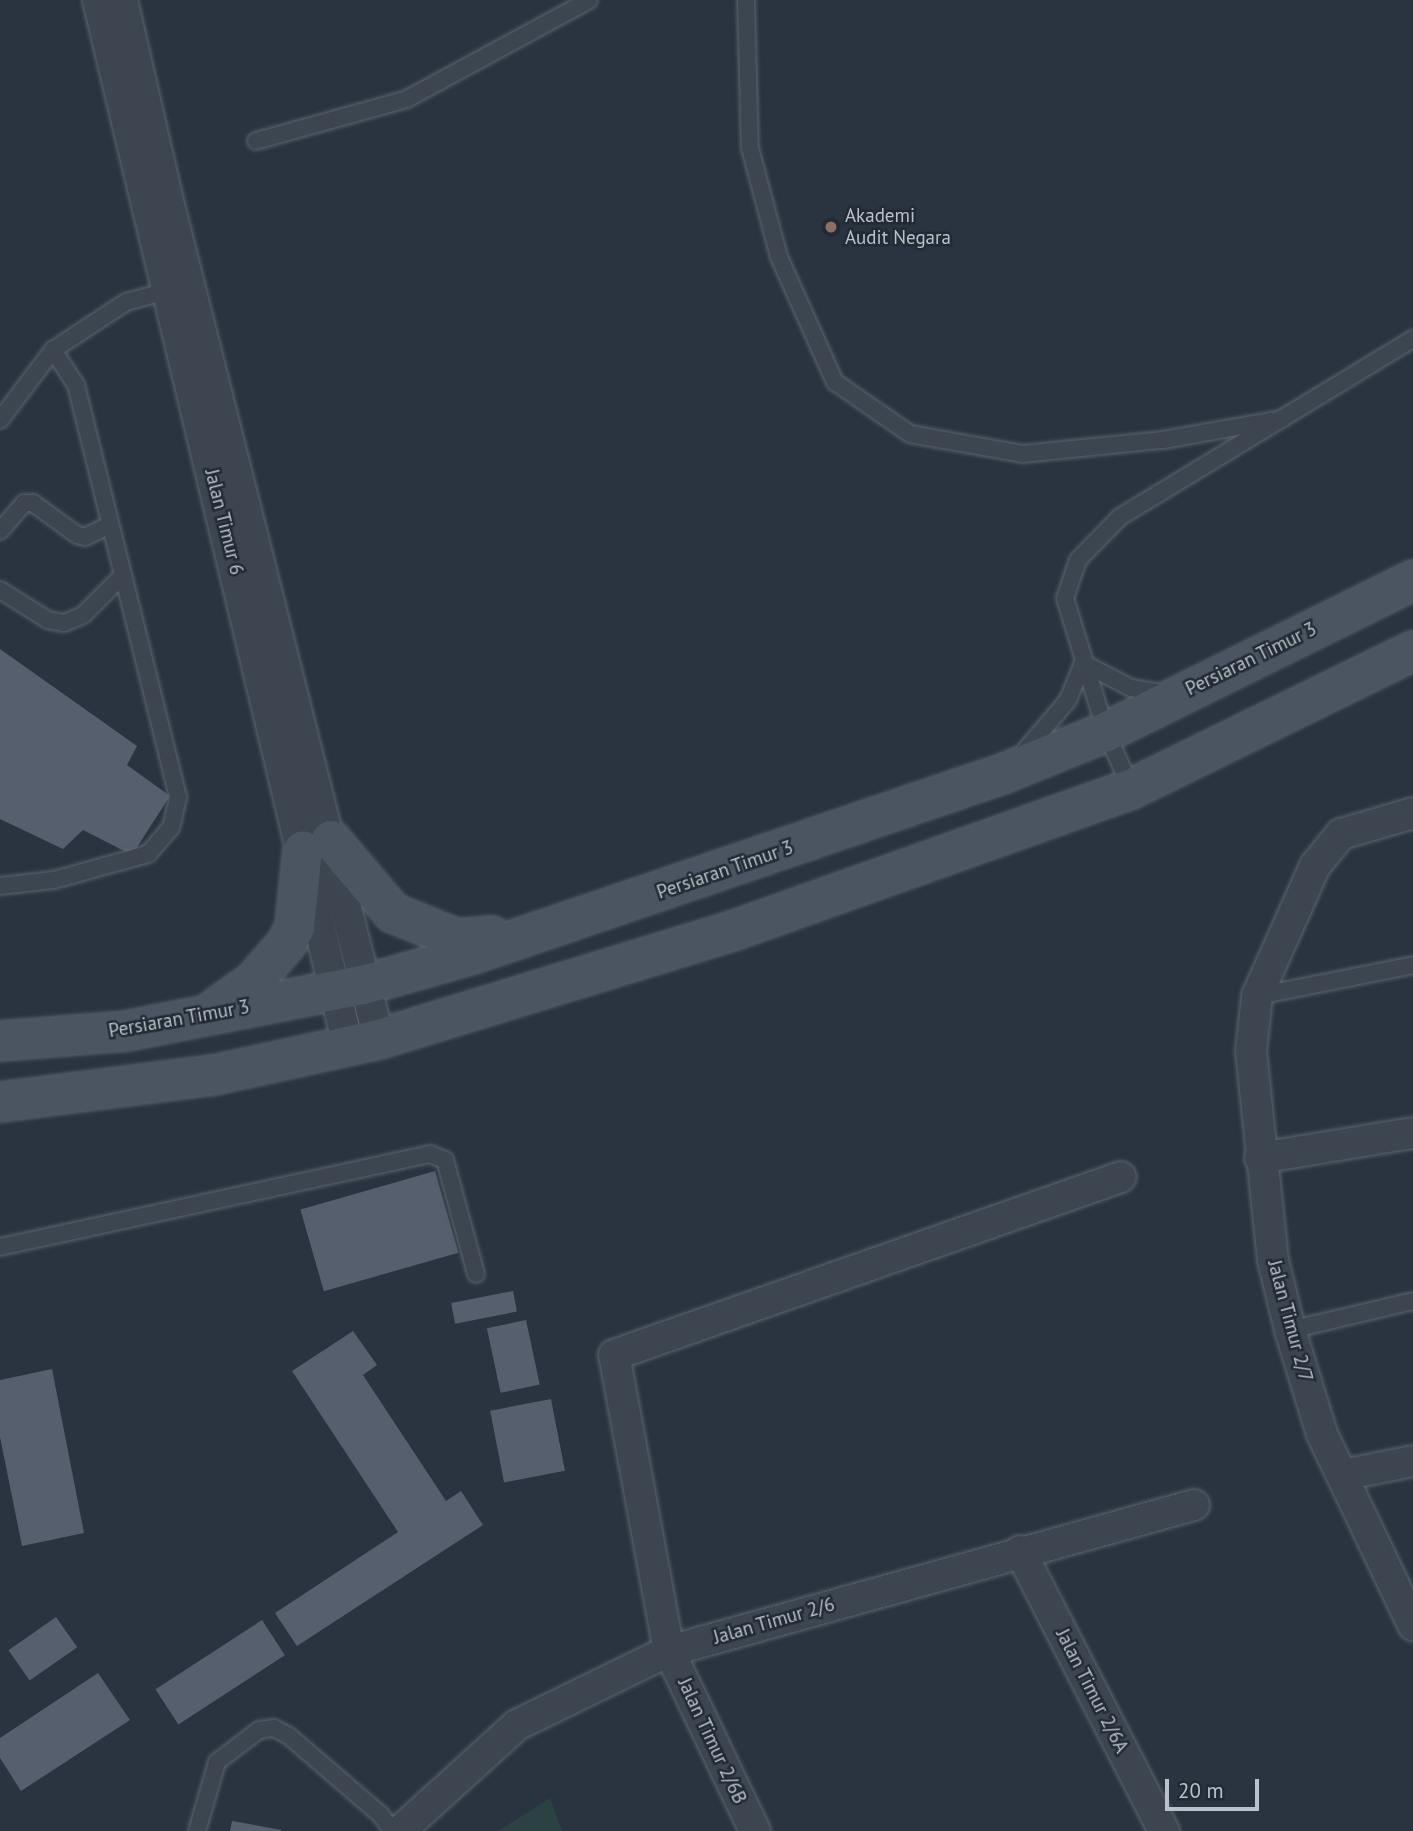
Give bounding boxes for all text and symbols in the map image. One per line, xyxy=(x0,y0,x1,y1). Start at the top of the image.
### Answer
place label: Akademi Audit Negara xyxy=(845,205,951,249)
marker: Akademi Audit Negara xyxy=(823,219,839,235)
street label: Jalan Timur 6 xyxy=(200,467,248,577)
street label: Persiaran Timur 3 xyxy=(1182,617,1320,701)
street label: Persiaran Timur 3 xyxy=(654,836,796,904)
street label: Persiaran Timur 3 xyxy=(107,995,251,1043)
street label: Jalan Timur 2/7 xyxy=(1263,1257,1317,1385)
street label: Jalan Timur 2/6 xyxy=(710,1593,838,1649)
street label: Jalan Timur 2/6A xyxy=(1051,1625,1133,1757)
street label: Jalan Timur 2/6B xyxy=(673,1674,751,1808)
scale bar xyxy=(1168,1764,1262,1808)
text: 20 m xyxy=(1178,1777,1224,1804)

